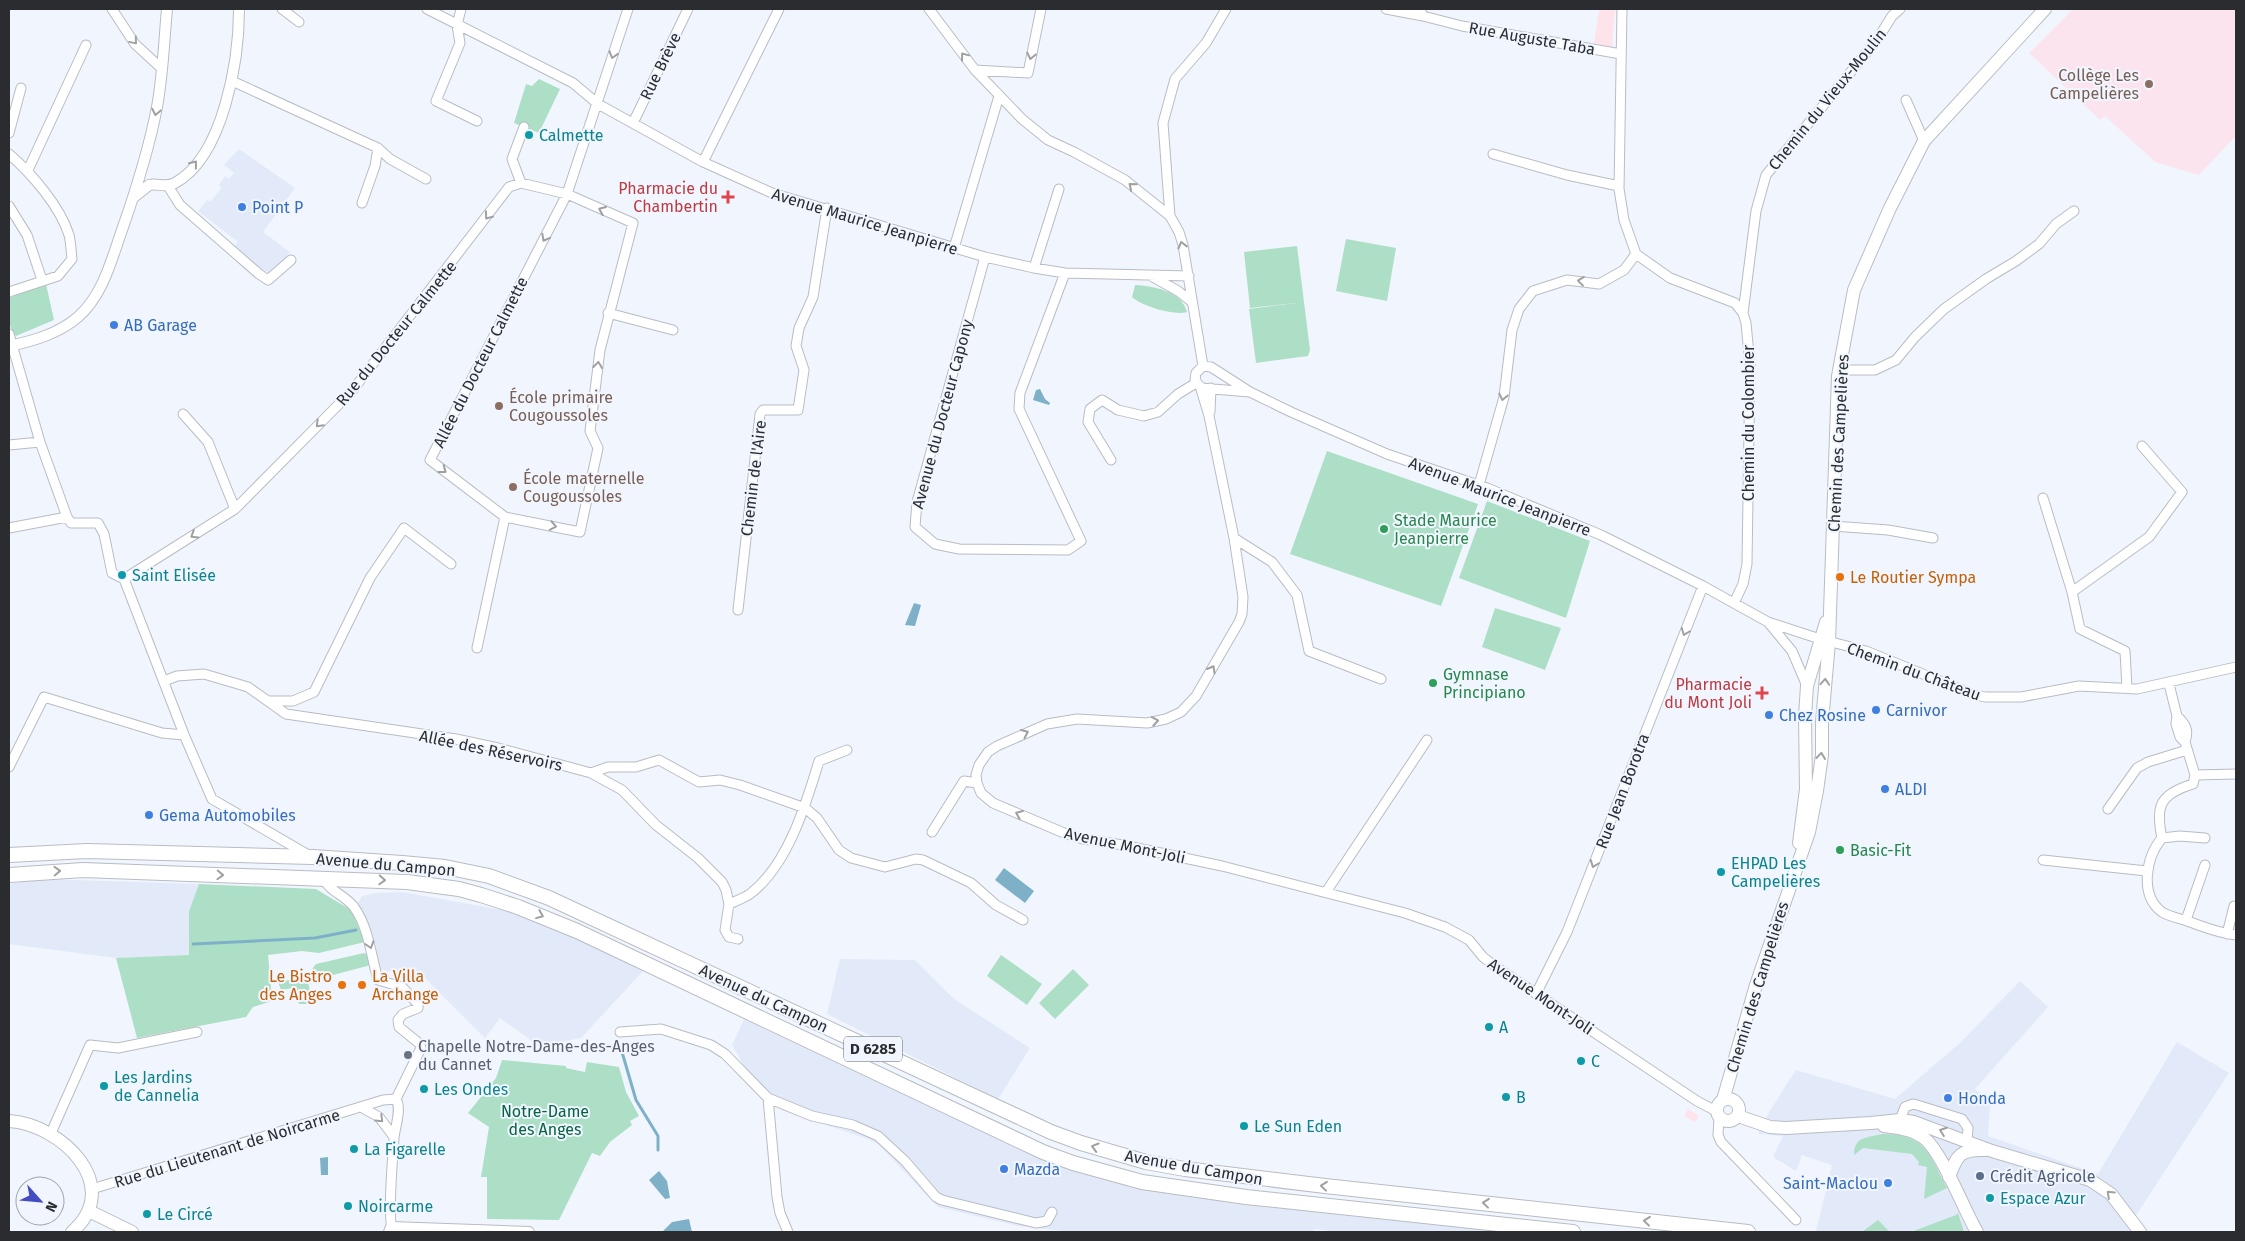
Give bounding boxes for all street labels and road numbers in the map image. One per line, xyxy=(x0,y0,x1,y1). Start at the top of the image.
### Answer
street label: Rue Auguste Taba xyxy=(1467,18,1597,59)
street label: Chemin du Vieux-Moulin xyxy=(1764,25,1890,174)
street label: Rue Brève xyxy=(636,29,685,103)
street label: Avenue Maurice Jeanpierre xyxy=(769,184,960,259)
street label: Rue du Docteur Calmette xyxy=(332,257,461,410)
street label: Allée du Docteur Calmette xyxy=(429,274,532,451)
street label: Avenue du Docteur Capony xyxy=(908,317,977,511)
street label: Chemin du Colombier xyxy=(1739,344,1758,501)
street label: Chemin des Campelières xyxy=(1824,354,1853,532)
street label: Chemin de l'Aire xyxy=(737,419,770,537)
street label: Avenue Maurice Jeanpierre xyxy=(1406,453,1594,540)
street label: Chemin du Château xyxy=(1844,638,1983,704)
street label: Allée des Réservoirs xyxy=(418,726,564,775)
street label: Rue Jean Borotra xyxy=(1592,731,1653,851)
street label: Avenue Mont-Joli xyxy=(1063,823,1187,868)
street label: Avenue du Campon xyxy=(315,849,456,880)
street label: Chemin des Campelières xyxy=(1722,899,1793,1075)
street label: Avenue Mont-Joli xyxy=(1484,954,1598,1038)
street label: Avenue du Campon xyxy=(696,960,831,1037)
road number: D 6285 xyxy=(844,1036,902,1062)
street label: Rue du Lieutenant de Noircarme xyxy=(112,1105,342,1192)
street label: Avenue du Campon xyxy=(1123,1146,1264,1189)

